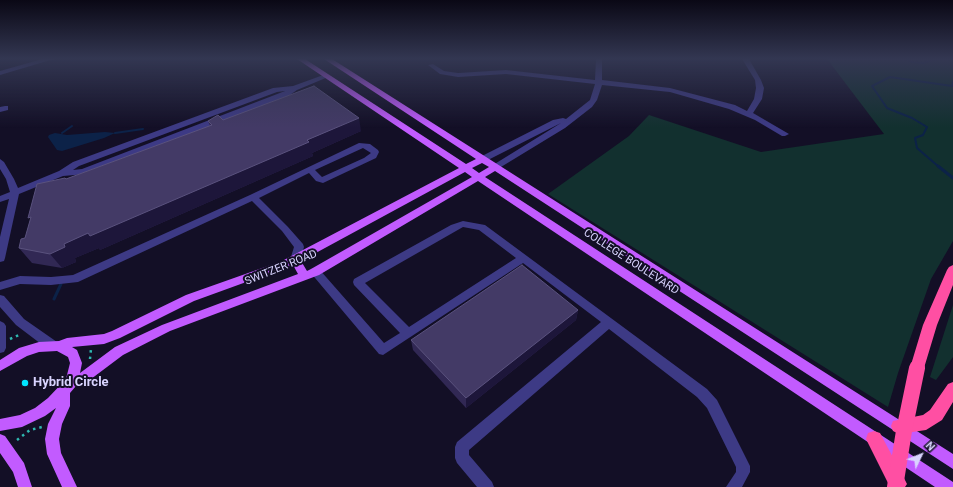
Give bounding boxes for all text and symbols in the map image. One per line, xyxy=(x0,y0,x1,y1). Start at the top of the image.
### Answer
street label: COLLEGE BOULEVARD xyxy=(581,226,681,298)
street label: SWITZER ROAD xyxy=(243,248,319,288)
place label: Hybrid Circle xyxy=(33,375,109,391)
marker: Hybrid Circle xyxy=(20,378,30,388)
north arrow xyxy=(901,435,941,475)
text: N xyxy=(923,439,938,454)

